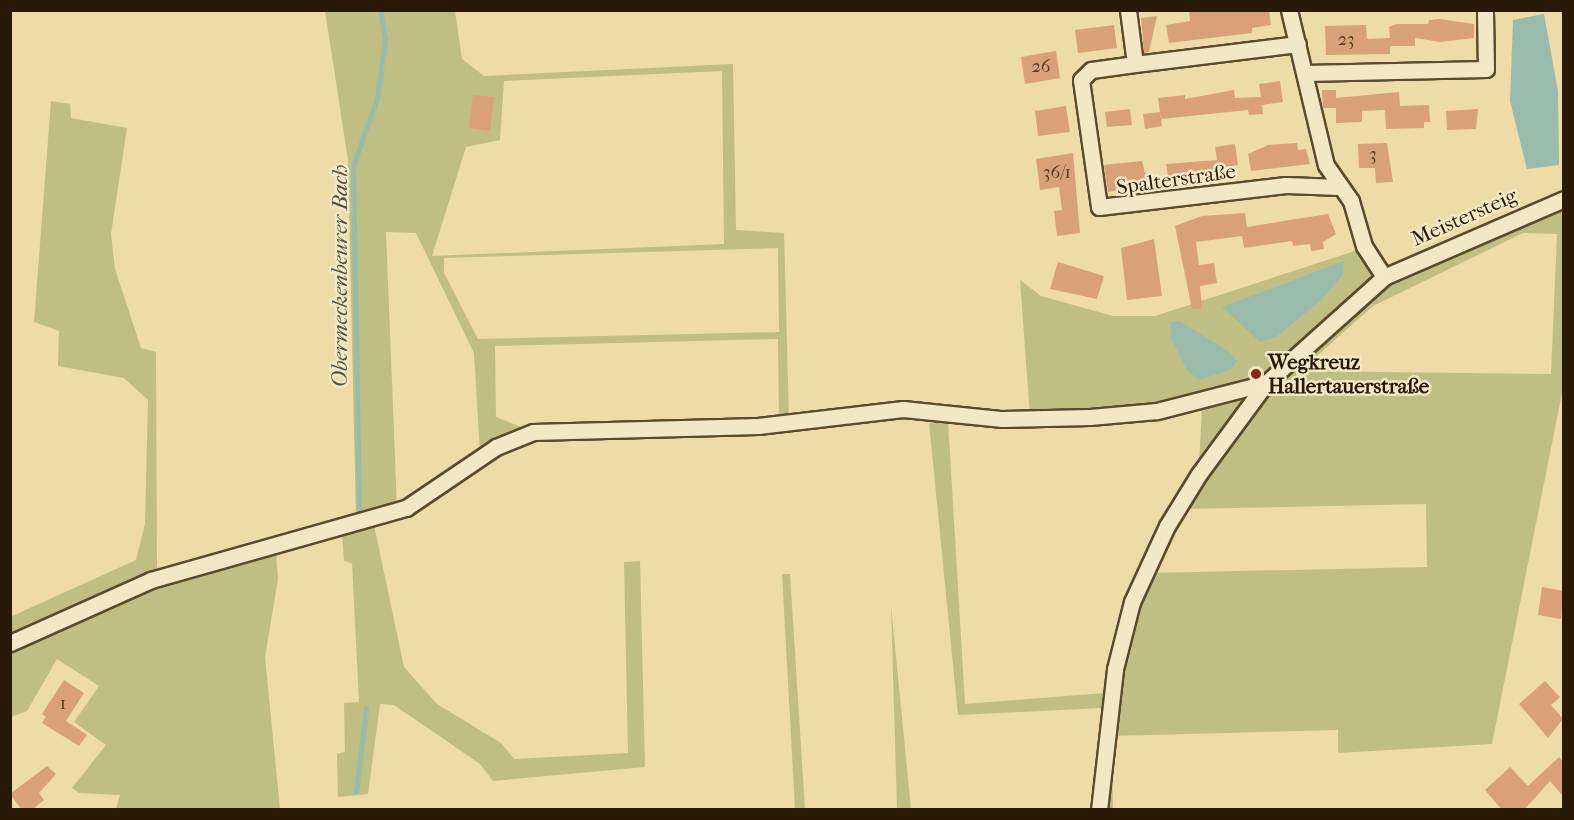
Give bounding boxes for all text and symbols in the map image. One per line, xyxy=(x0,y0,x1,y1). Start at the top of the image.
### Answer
house number: 23 xyxy=(1338,29,1354,51)
house number: 26 xyxy=(1031,56,1051,78)
house number: 3 xyxy=(1369,144,1377,166)
street label: Spalterstraße xyxy=(1115,158,1237,200)
house number: 36/1 xyxy=(1043,162,1071,184)
water label: Obermeckenbeurer Bach xyxy=(328,165,354,387)
street label: Meistersteig xyxy=(1407,182,1521,252)
place label: Wegkreuz Hallertauerstraße xyxy=(1268,349,1429,399)
marker: Wegkreuz Hallertauerstraße xyxy=(1249,367,1263,381)
house number: 1 xyxy=(60,693,66,715)

